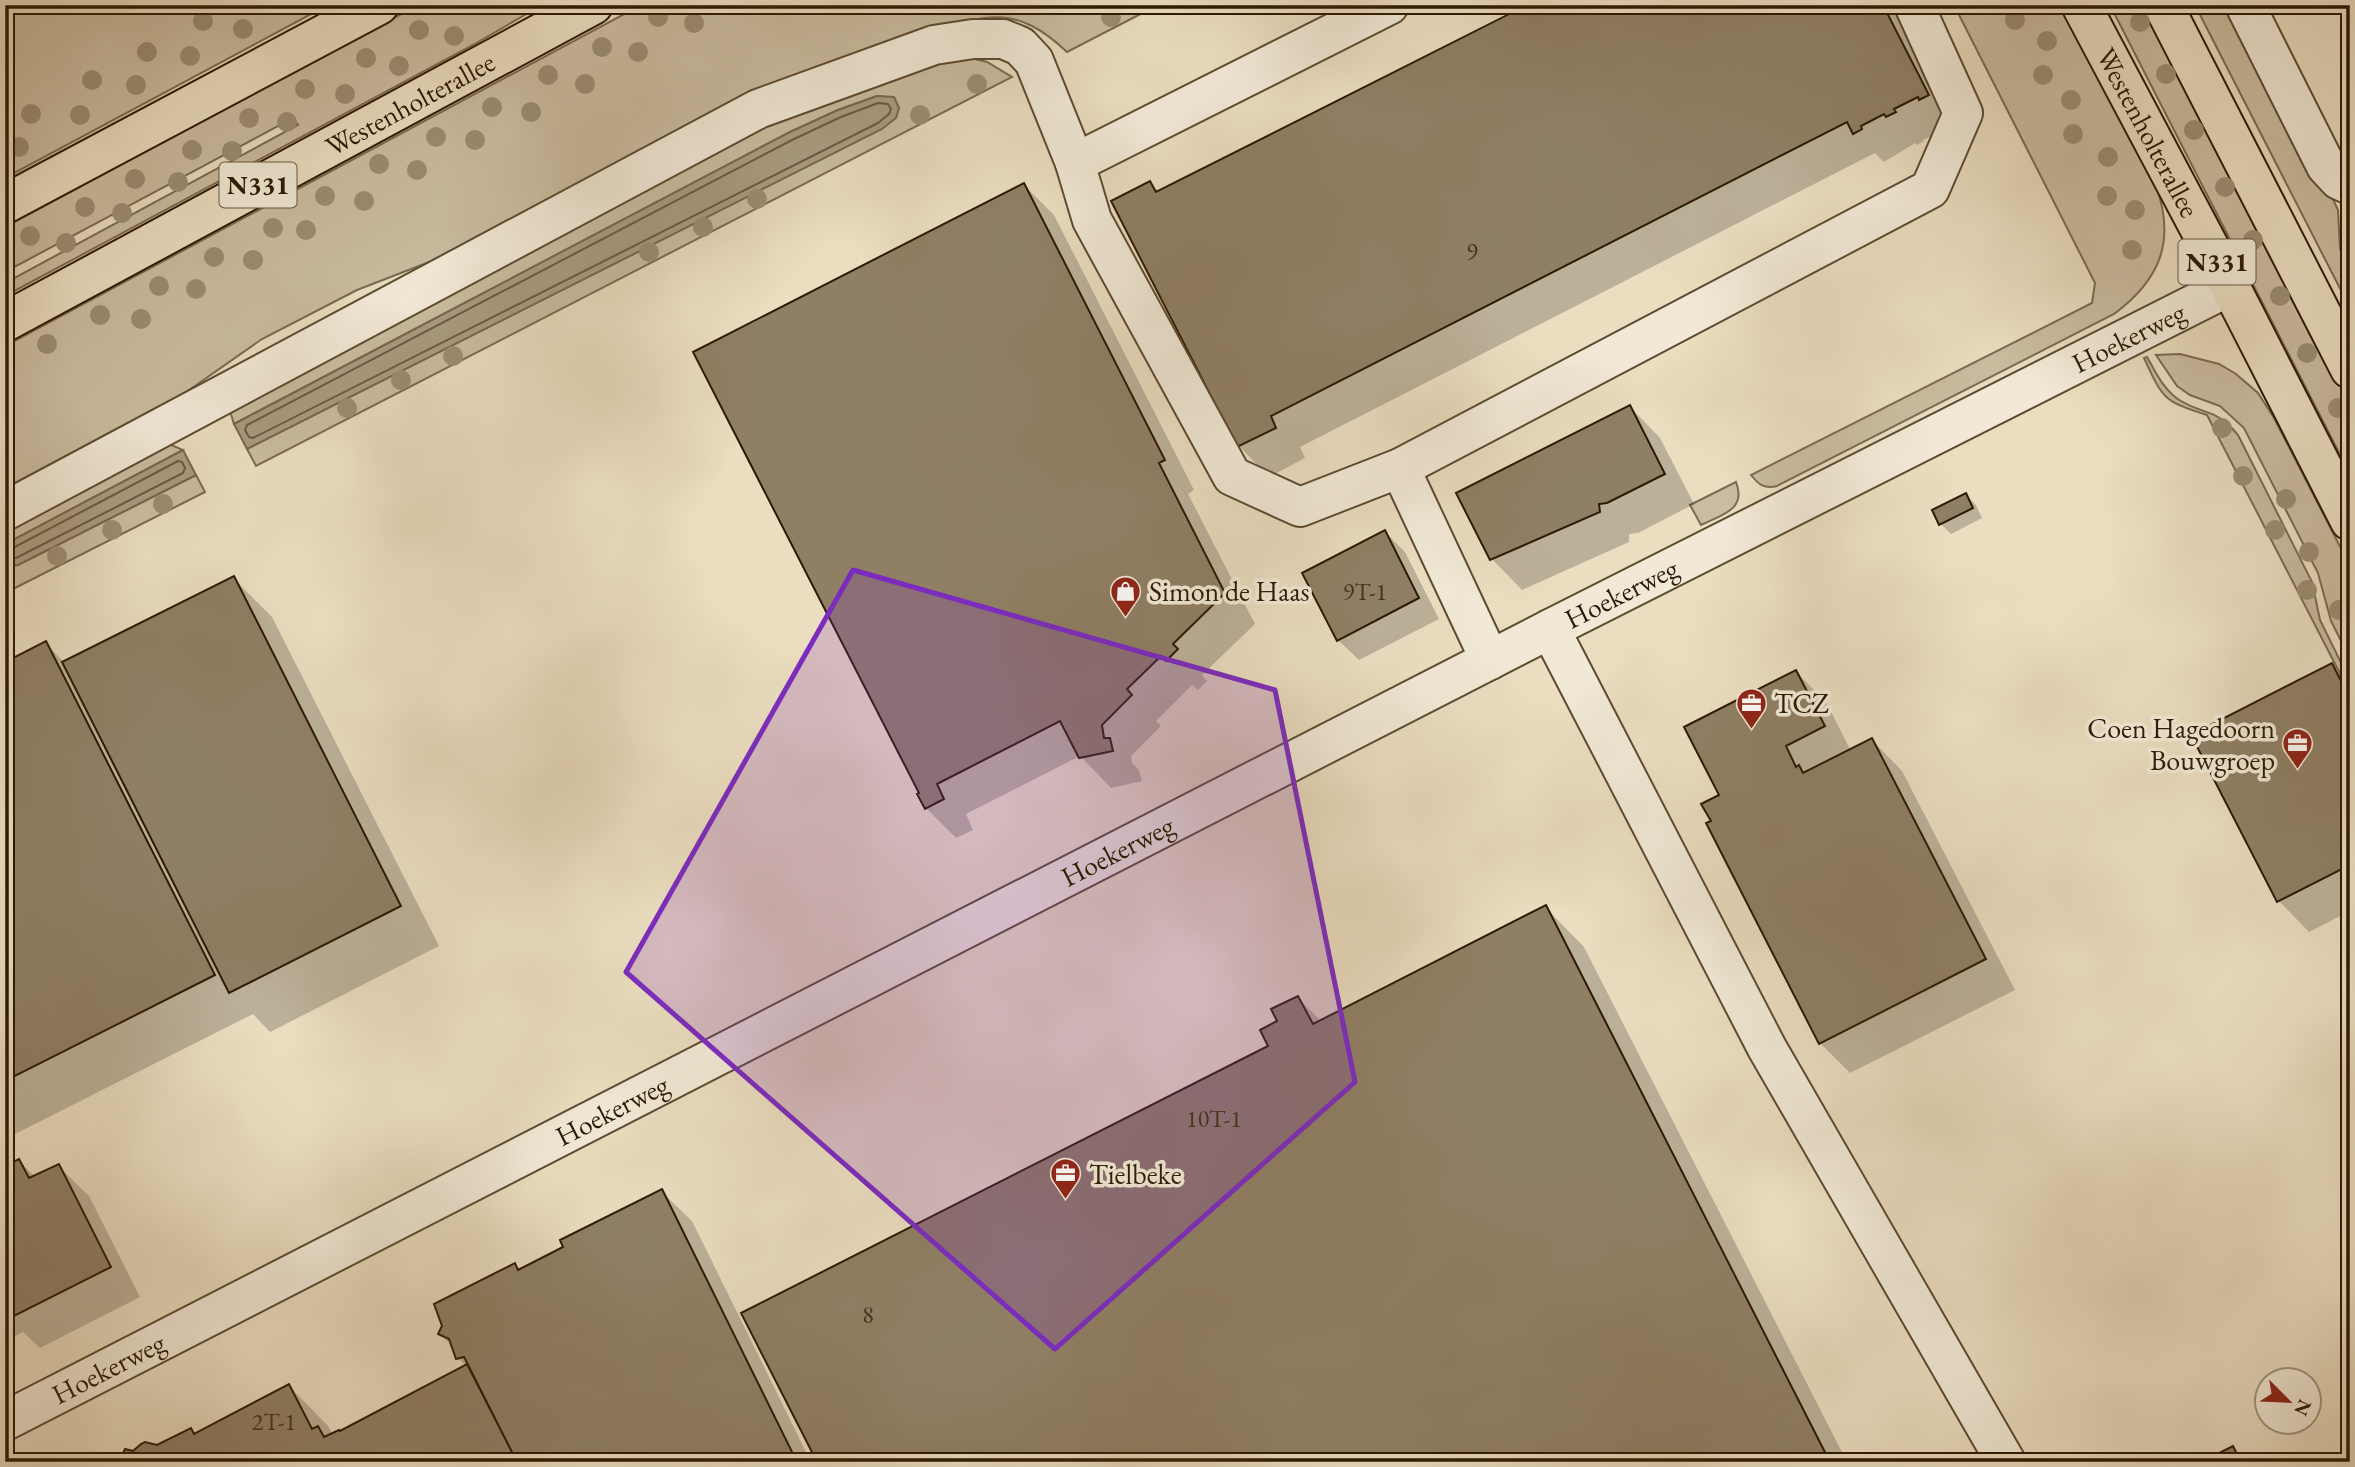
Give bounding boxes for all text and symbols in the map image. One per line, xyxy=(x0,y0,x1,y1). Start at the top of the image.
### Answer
street label: Westenholterallee xyxy=(2089,41,2208,223)
street label: Westenholterallee xyxy=(319,43,501,164)
road number: N331 xyxy=(219,162,296,208)
house number: 9 xyxy=(1466,236,1478,267)
road number: N331 xyxy=(2178,240,2256,284)
street label: Hoekerweg xyxy=(2066,293,2192,381)
street label: Hoekerweg xyxy=(1558,549,1685,637)
place label: Simon de Haas xyxy=(1149,573,1310,609)
shop icon: Simon de Haas xyxy=(1109,574,1143,618)
house number: 9T-1 xyxy=(1343,576,1387,607)
place label: TCZ xyxy=(1774,685,1829,721)
office icon: TCZ xyxy=(1734,686,1768,730)
place label: Coen Hagedoorn Bouwgroep xyxy=(2087,710,2275,778)
office icon: Coen Hagedoorn Bouwgroep xyxy=(2281,727,2315,771)
street label: Hoekerweg xyxy=(1055,806,1181,895)
street label: Hoekerweg xyxy=(549,1066,675,1154)
house number: 10T-1 xyxy=(1186,1103,1242,1134)
place label: Tielbeke xyxy=(1089,1156,1182,1192)
office icon: Tielbeke xyxy=(1049,1157,1083,1201)
house number: 8 xyxy=(862,1299,874,1330)
street label: Hoekerweg xyxy=(46,1324,172,1412)
north arrow xyxy=(2254,1366,2324,1436)
text: N xyxy=(2288,1396,2318,1420)
house number: 2T-1 xyxy=(252,1406,296,1437)

